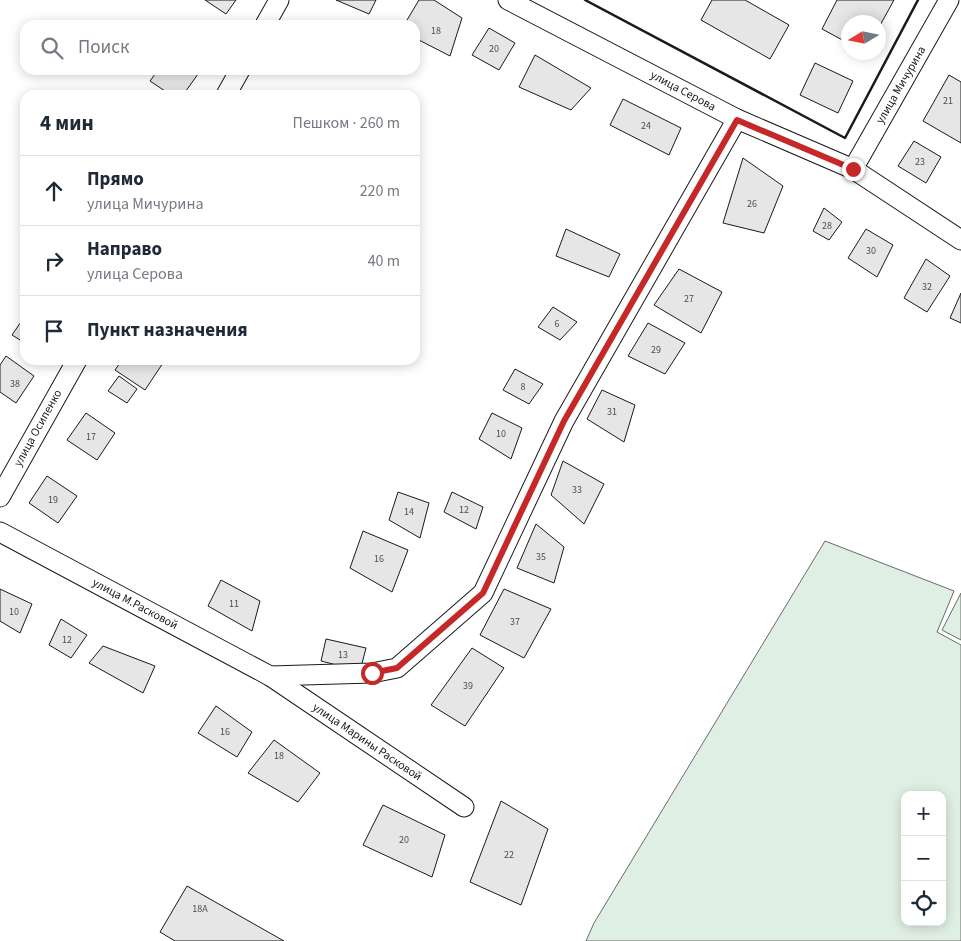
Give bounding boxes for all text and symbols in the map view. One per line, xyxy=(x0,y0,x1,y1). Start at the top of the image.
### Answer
north arrow xyxy=(841,15,886,60)
search box xyxy=(20,20,420,75)
house number: 18 xyxy=(431,24,441,38)
icon: search xyxy=(38,34,66,62)
text: Поиск xyxy=(78,34,129,61)
house number: 20 xyxy=(489,42,499,56)
street label: улица Мичурина xyxy=(872,43,930,127)
street label: улица Серова xyxy=(647,67,719,115)
house number: 21 xyxy=(943,94,953,108)
text: 4 мин xyxy=(40,108,94,138)
text: Пешком · 260 m xyxy=(293,112,400,134)
house number: 24 xyxy=(641,119,651,133)
house number: 23 xyxy=(915,155,925,169)
route end xyxy=(842,158,865,181)
text: Прямо xyxy=(87,166,144,193)
icon: ahead xyxy=(40,177,68,205)
text: 220 m xyxy=(360,180,400,202)
text: улица Мичурина xyxy=(87,193,203,215)
house number: 26 xyxy=(747,197,757,211)
house number: 28 xyxy=(822,219,832,233)
text: Направо xyxy=(87,236,162,263)
house number: 30 xyxy=(866,244,876,258)
icon: right xyxy=(40,247,68,275)
text: 40 m xyxy=(368,250,400,272)
text: улица Серова xyxy=(87,263,183,285)
house number: 32 xyxy=(922,280,932,294)
house number: 27 xyxy=(684,292,694,306)
icon: arrive xyxy=(40,317,68,345)
text: Пункт назначения xyxy=(87,317,248,344)
house number: 6 xyxy=(555,317,560,331)
house number: 29 xyxy=(651,343,661,357)
house number: 38 xyxy=(10,377,20,391)
house number: 8 xyxy=(521,380,526,394)
street label: улица Осипенко xyxy=(10,386,66,470)
house number: 31 xyxy=(607,405,617,419)
house number: 10 xyxy=(496,427,506,441)
house number: 17 xyxy=(86,430,96,444)
house number: 33 xyxy=(572,483,582,497)
house number: 19 xyxy=(48,493,58,507)
house number: 12 xyxy=(459,503,469,517)
house number: 14 xyxy=(404,505,414,519)
house number: 35 xyxy=(536,550,546,564)
house number: 16 xyxy=(374,552,384,566)
street label: улица М.Расковой xyxy=(89,574,181,634)
house number: 11 xyxy=(229,597,239,611)
house number: 10 xyxy=(9,605,19,619)
house number: 37 xyxy=(510,615,520,629)
house number: 12 xyxy=(62,633,72,647)
house number: 13 xyxy=(338,648,348,662)
route start xyxy=(361,662,384,685)
house number: 39 xyxy=(463,679,473,693)
street label: улица Марины Расковой xyxy=(309,699,425,785)
house number: 16 xyxy=(220,725,230,739)
house number: 18 xyxy=(274,749,284,763)
map controls xyxy=(901,791,946,926)
button: + xyxy=(901,791,946,836)
house number: 20 xyxy=(399,833,409,847)
button: − xyxy=(901,836,946,881)
house number: 22 xyxy=(504,848,514,862)
button: locate xyxy=(901,881,946,926)
house number: 18А xyxy=(192,902,208,916)

